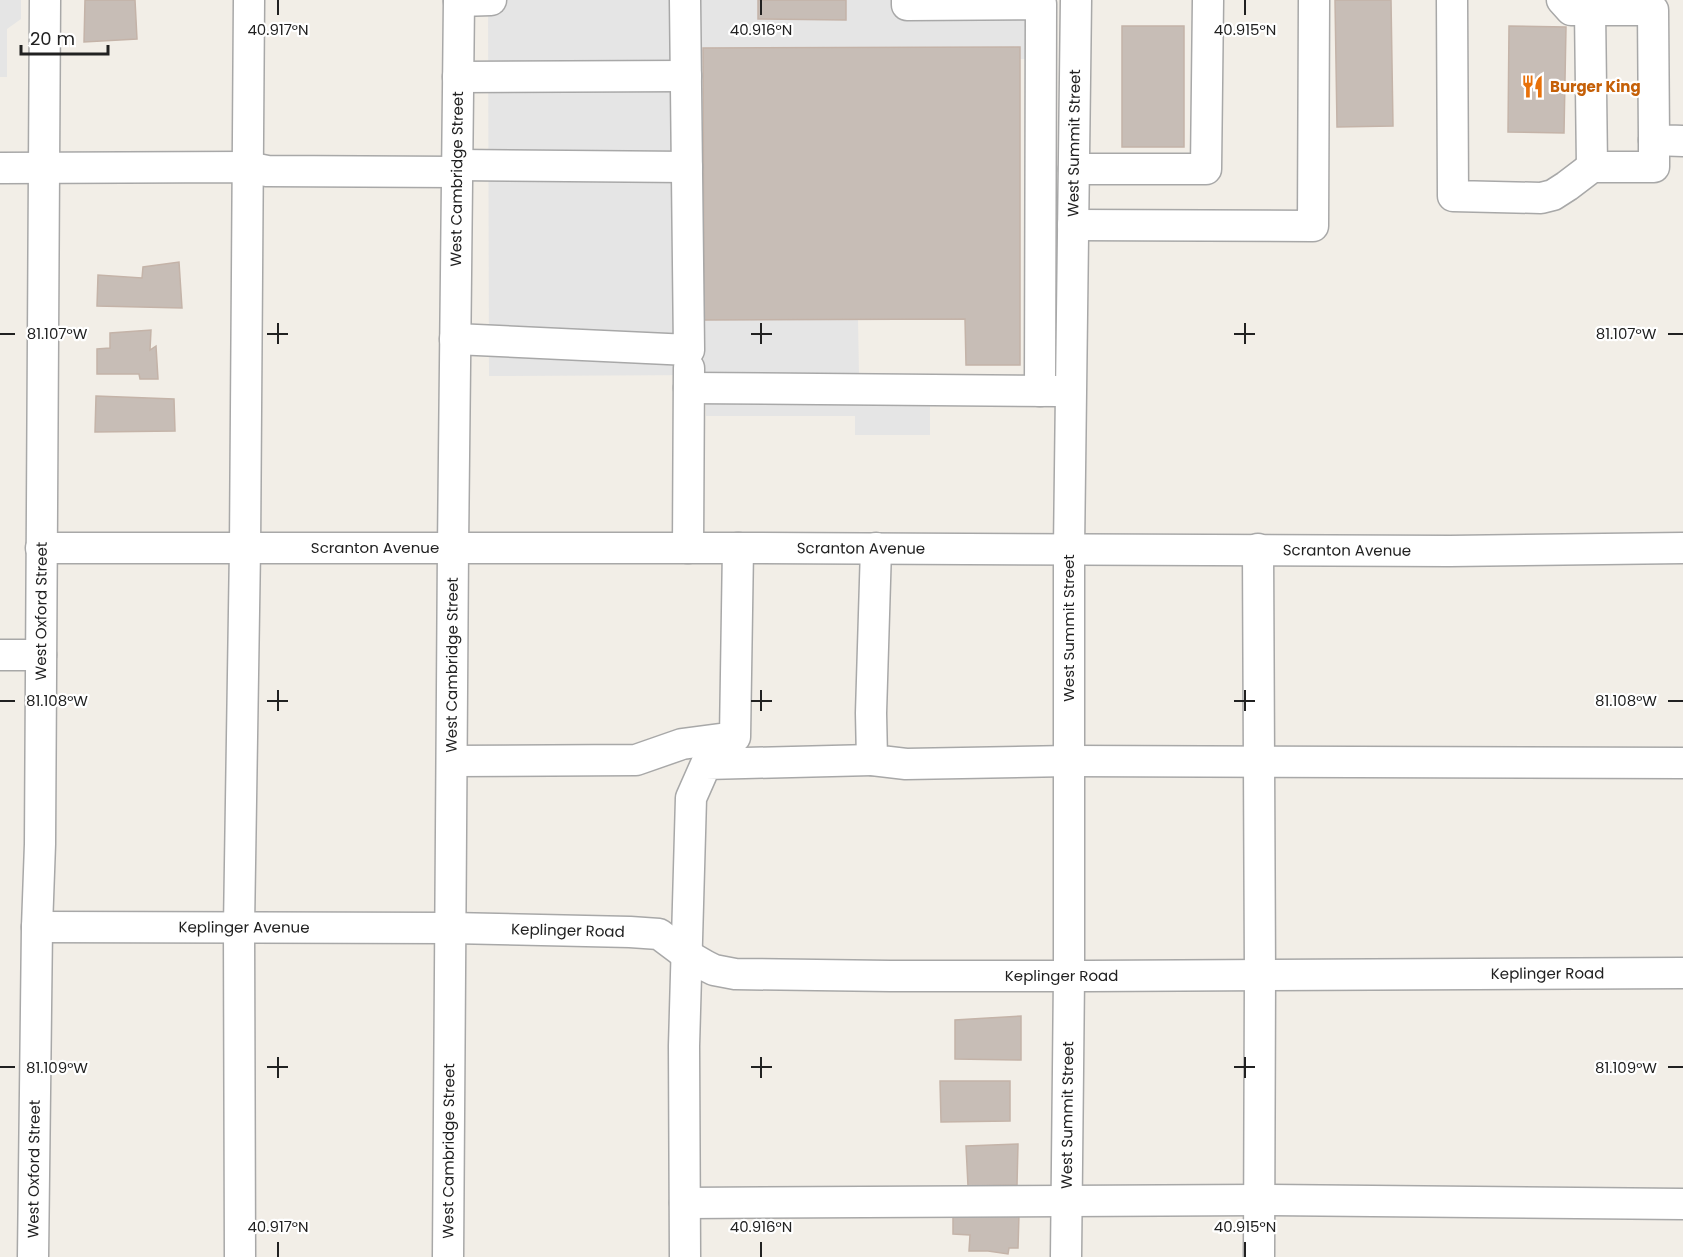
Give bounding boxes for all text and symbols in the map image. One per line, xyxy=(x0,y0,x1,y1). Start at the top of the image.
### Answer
scale bar xyxy=(21,18,108,56)
text: 40.917°N xyxy=(247,19,309,40)
text: 40.916°N xyxy=(730,19,792,40)
text: 40.915°N xyxy=(1214,19,1276,40)
text: 20 m xyxy=(30,26,75,51)
street label: West Summit Street xyxy=(1062,69,1085,217)
restaurant icon: Burger King xyxy=(1519,74,1545,100)
place label: Burger King xyxy=(1550,76,1641,97)
street label: West Cambridge Street xyxy=(445,91,468,267)
text: 81.107°W xyxy=(27,323,88,344)
text: 81.107°W xyxy=(1596,323,1657,344)
street label: Scranton Avenue xyxy=(311,537,439,558)
street label: Scranton Avenue xyxy=(797,537,925,559)
street label: Scranton Avenue xyxy=(1283,539,1411,561)
street label: West Oxford Street xyxy=(30,542,52,680)
street label: West Summit Street xyxy=(1058,554,1079,702)
street label: West Cambridge Street xyxy=(441,577,463,753)
text: 81.108°W xyxy=(26,690,88,711)
text: 81.108°W xyxy=(1595,690,1657,711)
street label: Keplinger Avenue xyxy=(179,916,309,938)
street label: Keplinger Road xyxy=(511,918,625,942)
street label: Keplinger Road xyxy=(1491,962,1604,984)
street label: Keplinger Road xyxy=(1005,965,1118,986)
street label: West Summit Street xyxy=(1056,1041,1078,1189)
text: 81.109°W xyxy=(26,1057,88,1078)
text: 81.109°W xyxy=(1595,1057,1657,1078)
street label: West Cambridge Street xyxy=(437,1063,459,1239)
street label: West Oxford Street xyxy=(22,1100,45,1238)
text: 40.917°N xyxy=(247,1216,309,1237)
text: 40.916°N xyxy=(730,1216,792,1237)
text: 40.915°N xyxy=(1214,1216,1276,1237)

